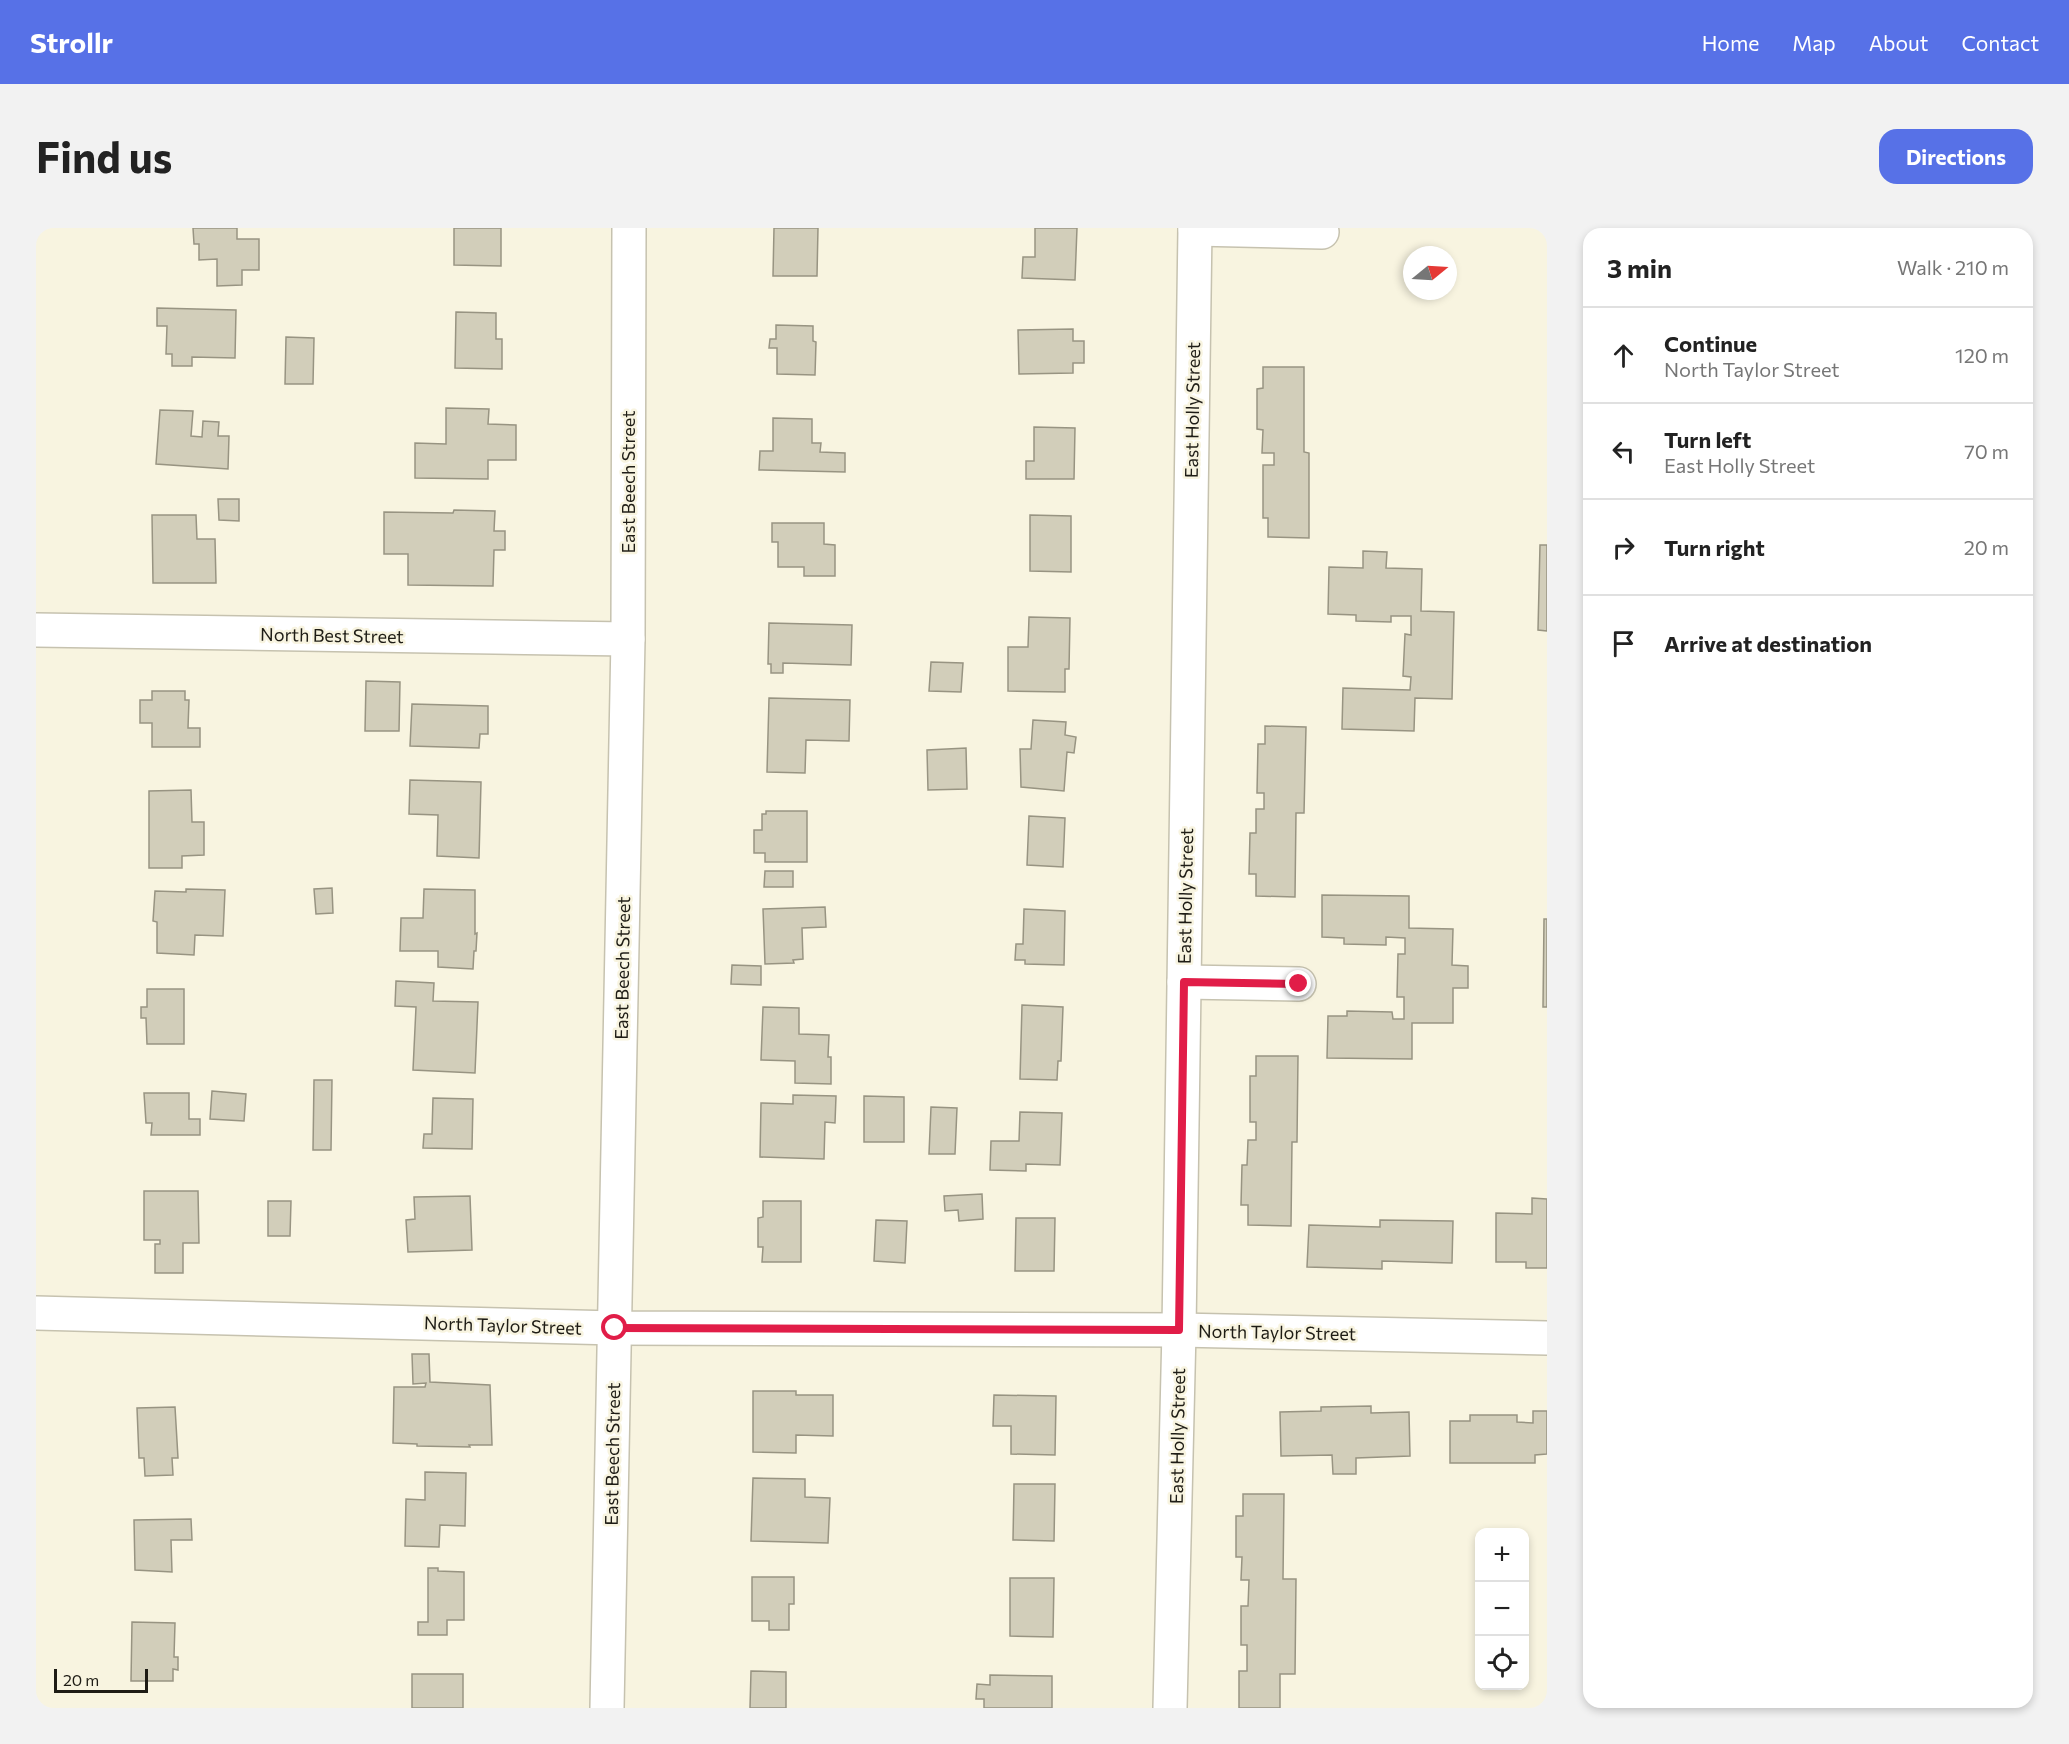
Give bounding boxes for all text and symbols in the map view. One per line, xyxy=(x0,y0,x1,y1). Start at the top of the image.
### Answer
text: Strollr xyxy=(30,25,113,59)
text: Home xyxy=(1702,30,1759,55)
text: Map xyxy=(1792,30,1836,55)
text: About xyxy=(1869,30,1928,55)
text: Contact xyxy=(1961,30,2039,55)
button: Directions xyxy=(1879,129,2033,184)
text: Find us xyxy=(36,130,172,182)
north arrow xyxy=(1403,246,1457,300)
text: 3 min xyxy=(1607,252,1672,283)
text: Walk · 210 m xyxy=(1897,255,2009,279)
text: Continue xyxy=(1664,330,1757,357)
icon: ahead xyxy=(1607,339,1640,372)
street label: East Holly Street xyxy=(1180,342,1204,478)
text: 120 m xyxy=(1955,343,2009,367)
text: North Taylor Street xyxy=(1664,357,1840,381)
street label: East Beech Street xyxy=(617,410,639,554)
text: Turn left xyxy=(1664,426,1751,453)
icon: left xyxy=(1607,435,1640,468)
text: 70 m xyxy=(1964,439,2009,463)
text: East Holly Street xyxy=(1664,453,1815,477)
icon: right xyxy=(1607,531,1640,564)
text: Turn right xyxy=(1664,534,1765,561)
text: 20 m xyxy=(1964,535,2009,559)
street label: North Best Street xyxy=(260,623,404,647)
icon: arrive xyxy=(1607,627,1640,660)
text: Arrive at destination xyxy=(1664,630,1872,657)
street label: East Holly Street xyxy=(1173,828,1197,964)
street label: East Beech Street xyxy=(610,896,634,1040)
route end xyxy=(1285,970,1311,996)
street label: North Taylor Street xyxy=(424,1311,582,1339)
route start xyxy=(601,1314,627,1340)
street label: North Taylor Street xyxy=(1198,1320,1356,1344)
street label: East Holly Street xyxy=(1165,1368,1189,1504)
street label: East Beech Street xyxy=(600,1382,624,1526)
map controls xyxy=(1475,1528,1529,1690)
button: + xyxy=(1475,1528,1529,1582)
button: − xyxy=(1475,1582,1529,1636)
button: locate xyxy=(1475,1636,1529,1690)
scale bar xyxy=(54,1666,148,1694)
text: 20 m xyxy=(63,1670,99,1689)

